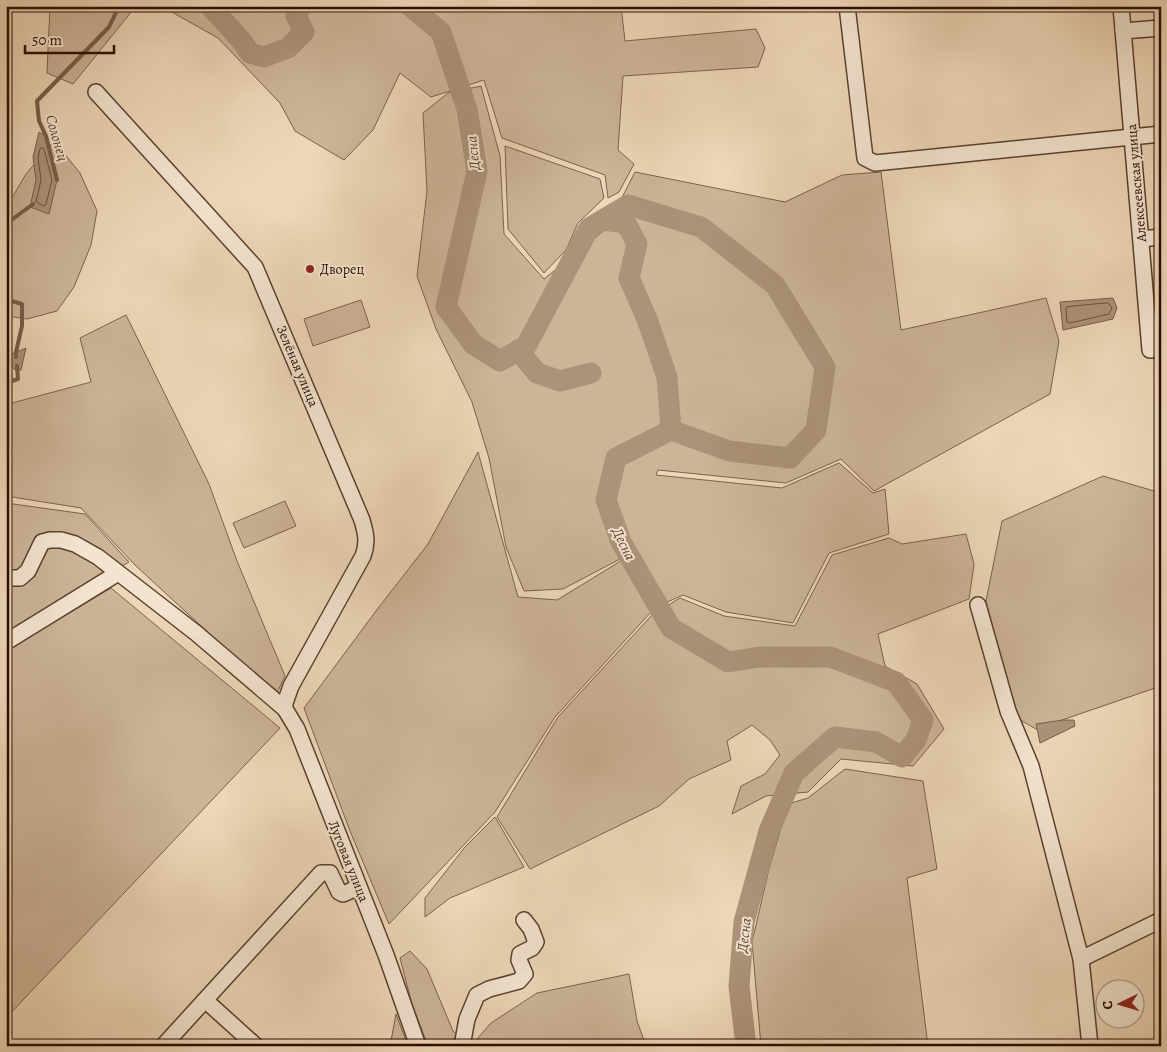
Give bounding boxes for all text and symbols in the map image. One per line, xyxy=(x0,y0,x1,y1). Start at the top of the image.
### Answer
scale bar xyxy=(25,22,114,54)
text: 50 m xyxy=(32,30,62,50)
water label: Солонец xyxy=(41,112,73,164)
street label: Алексеевская улица xyxy=(1122,123,1151,244)
water label: Десна xyxy=(461,135,485,172)
place label: Дворец xyxy=(320,260,364,279)
marker: Дворец xyxy=(304,263,316,275)
street label: Зелёная улица xyxy=(272,323,323,410)
water label: Десна xyxy=(607,523,641,564)
street label: Луговая улица xyxy=(324,818,374,905)
water label: Десна xyxy=(732,917,756,954)
north arrow xyxy=(1094,980,1144,1030)
text: С xyxy=(1098,1000,1117,1010)

